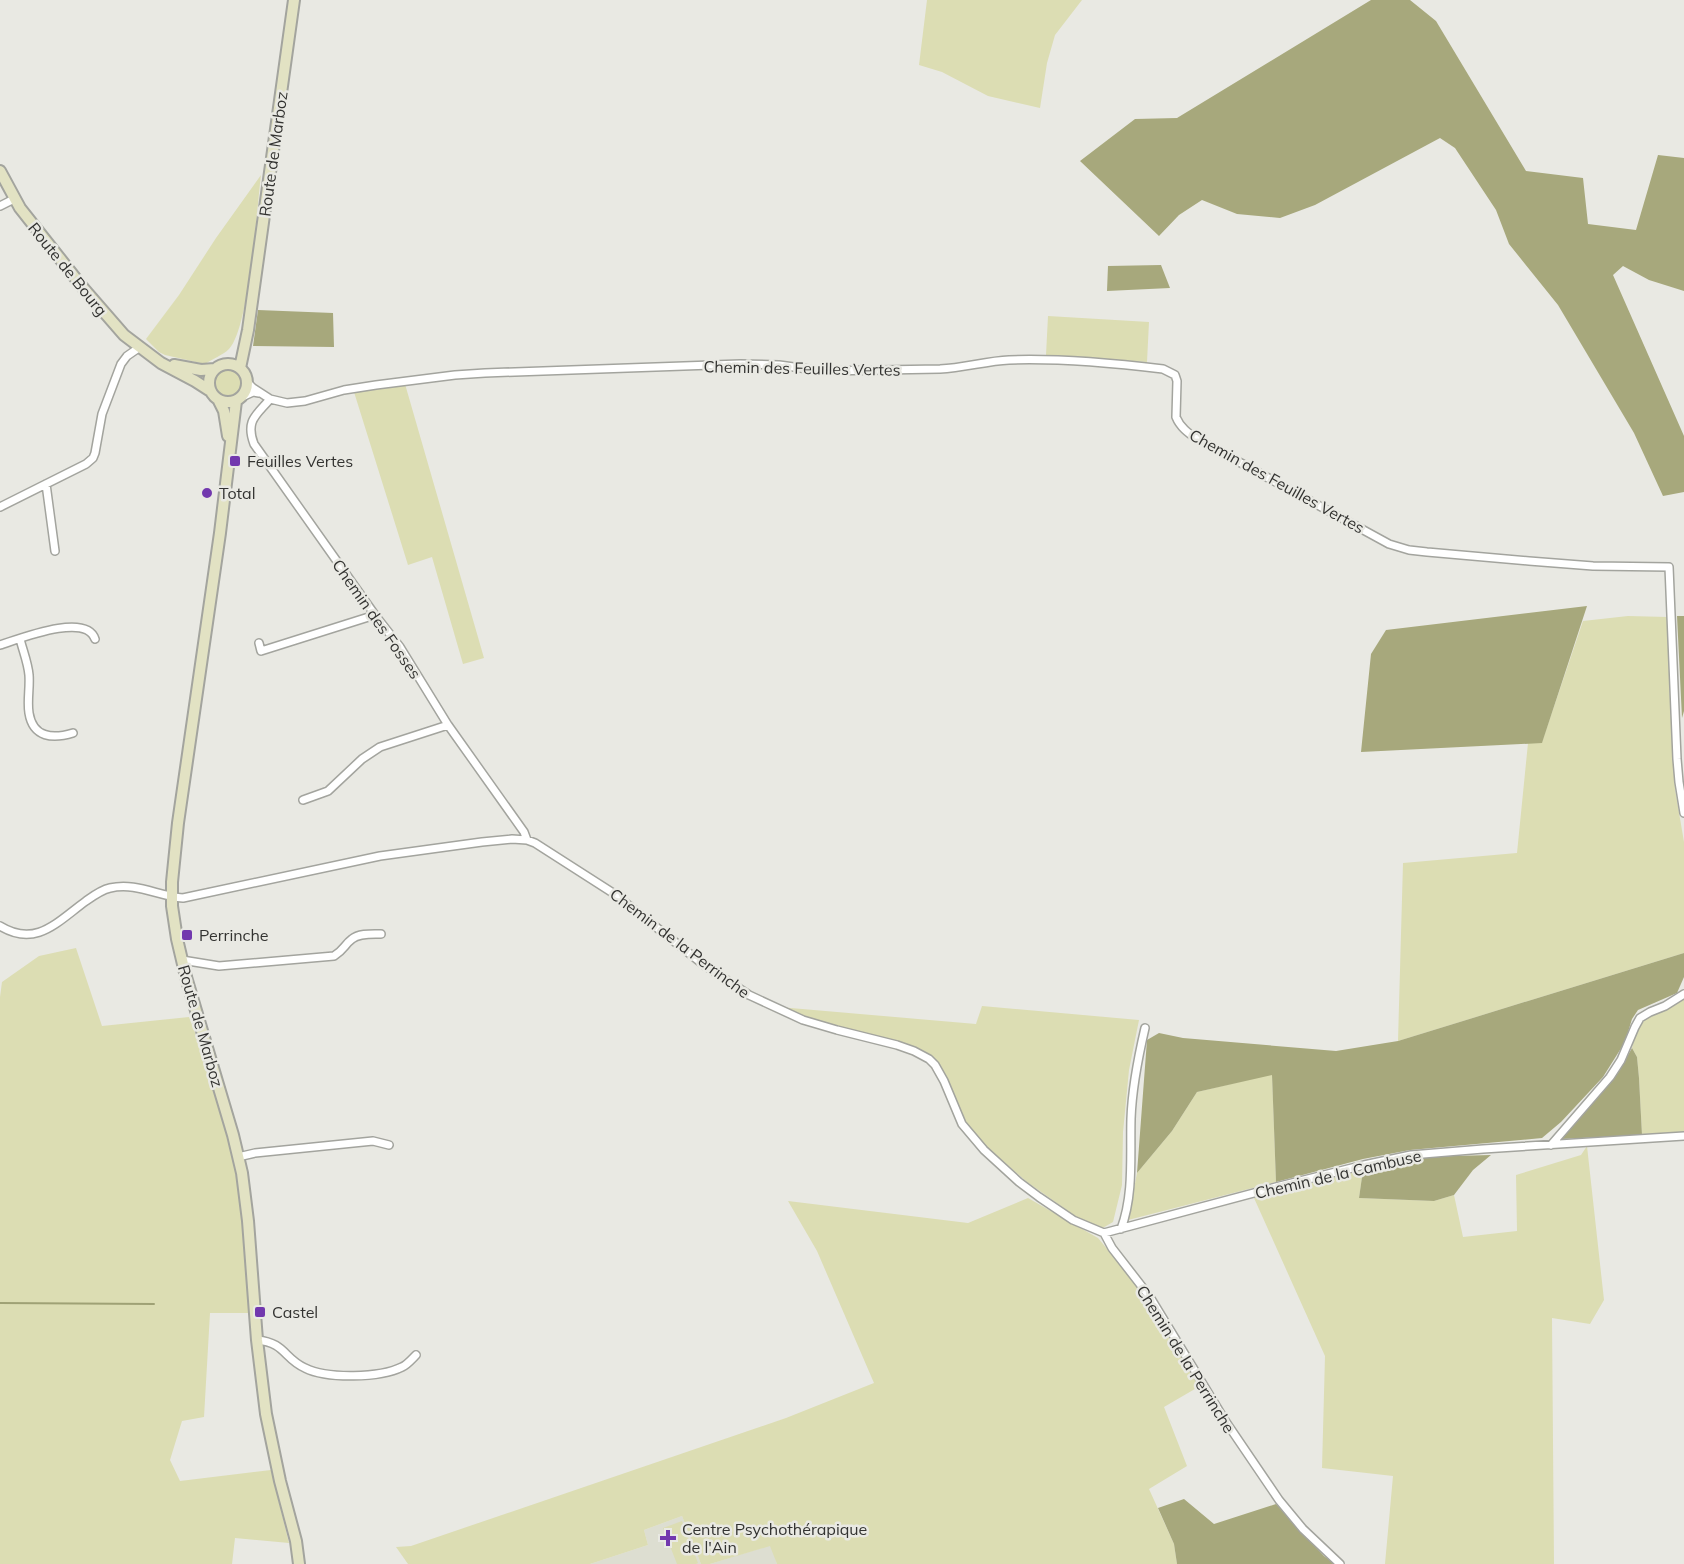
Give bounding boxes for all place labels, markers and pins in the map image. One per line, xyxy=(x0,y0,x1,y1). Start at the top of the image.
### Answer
place label: Feuilles Vertes xyxy=(247,451,353,471)
marker: Feuilles Vertes xyxy=(228,454,242,468)
place label: Total xyxy=(219,483,256,503)
marker: Total xyxy=(200,486,214,500)
place label: Perrinche xyxy=(199,925,269,945)
marker: Perrinche xyxy=(180,928,194,942)
place label: Castel xyxy=(272,1302,318,1322)
marker: Castel xyxy=(253,1305,267,1319)
place label: Centre Psychothérapique de l'Ain xyxy=(682,1519,867,1557)
marker: Centre Psychothérapique de l'Ain xyxy=(659,1529,677,1547)

